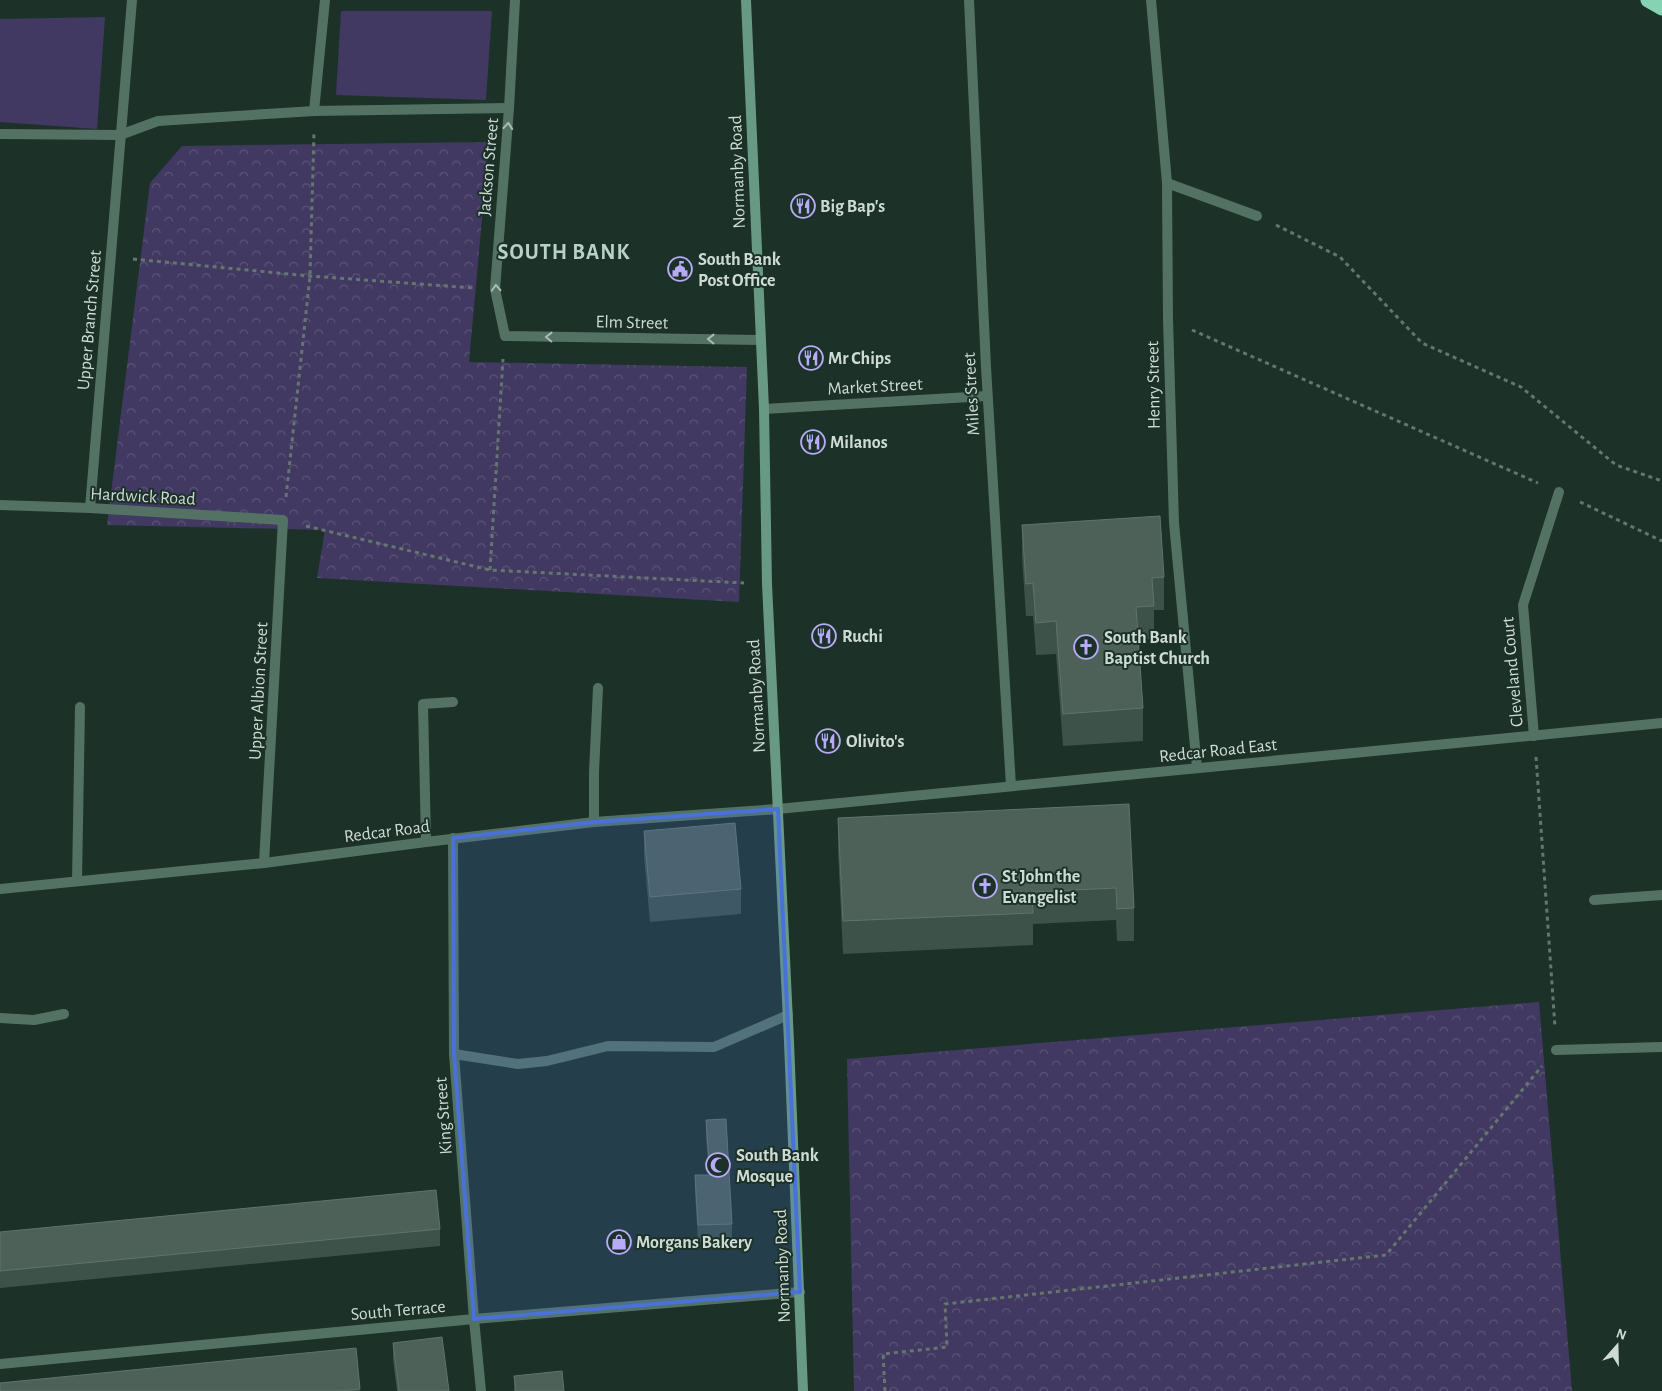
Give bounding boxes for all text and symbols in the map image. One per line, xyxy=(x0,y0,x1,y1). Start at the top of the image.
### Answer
street label: Normanby Road xyxy=(727,115,749,229)
street label: Jackson Street xyxy=(476,117,502,217)
one-way arrow xyxy=(502,122,513,130)
restaurant icon: Big Bap's xyxy=(790,193,816,219)
place label: Big Bap's xyxy=(820,198,885,216)
district label: SOUTH BANK xyxy=(498,241,631,263)
street label: Upper Branch Street xyxy=(75,249,105,391)
place label: South Bank Post Office xyxy=(698,251,781,290)
public building icon: South Bank Post Office xyxy=(667,256,693,282)
one-way arrow xyxy=(490,284,501,292)
street label: Elm Street xyxy=(595,313,669,333)
one-way arrow xyxy=(544,331,552,342)
one-way arrow xyxy=(707,334,714,344)
street label: Henry Street xyxy=(1144,340,1164,429)
restaurant icon: Mr Chips xyxy=(798,345,824,371)
place label: Mr Chips xyxy=(828,350,891,368)
street label: Miles Street xyxy=(961,352,983,436)
street label: Market Street xyxy=(827,376,923,398)
restaurant icon: Milanos xyxy=(800,429,826,455)
place label: Milanos xyxy=(830,434,888,452)
street label: Hardwick Road xyxy=(90,485,196,509)
street label: Cleveland Court xyxy=(1499,616,1527,728)
street label: Upper Albion Street xyxy=(246,621,272,760)
restaurant icon: Ruchi xyxy=(811,623,837,649)
place label: Ruchi xyxy=(842,628,883,646)
place label: South Bank Baptist Church xyxy=(1104,629,1210,668)
church icon: South Bank Baptist Church xyxy=(1073,634,1099,660)
street label: Normanby Road xyxy=(745,639,769,753)
restaurant icon: Olivito's xyxy=(815,728,841,754)
place label: Olivito's xyxy=(846,733,904,751)
street label: Redcar Road East xyxy=(1158,736,1278,766)
street label: Redcar Road xyxy=(343,818,431,846)
place label: St John the Evangelist xyxy=(1002,868,1080,907)
church icon: St John the Evangelist xyxy=(972,873,998,899)
street label: King Street xyxy=(432,1076,456,1155)
place label: South Bank Mosque xyxy=(736,1147,819,1186)
mosque icon: South Bank Mosque xyxy=(705,1152,731,1178)
street label: Normanby Road xyxy=(772,1209,794,1323)
shop icon: Morgans Bakery xyxy=(606,1229,632,1255)
place label: Morgans Bakery xyxy=(636,1234,753,1252)
street label: South Terrace xyxy=(350,1298,446,1324)
north arrow xyxy=(1592,1321,1642,1371)
text: N xyxy=(1614,1326,1628,1343)

